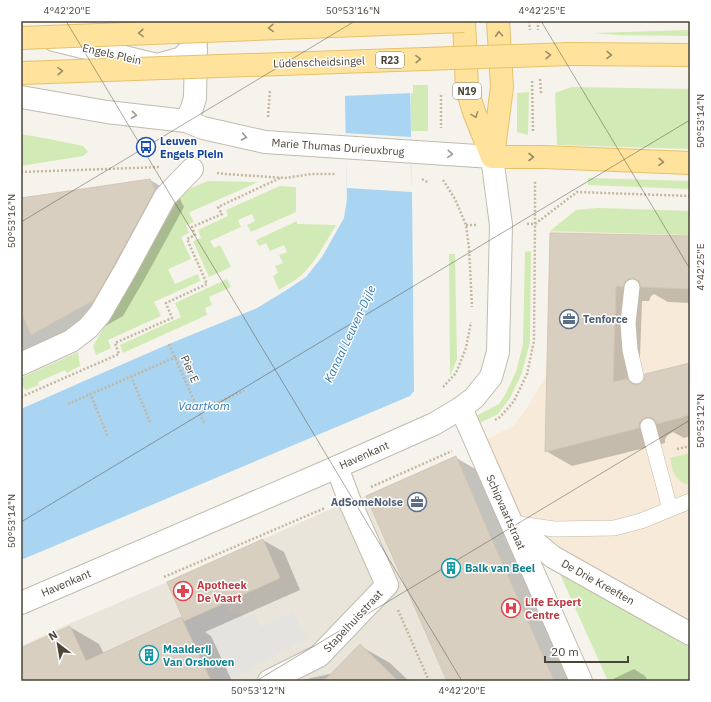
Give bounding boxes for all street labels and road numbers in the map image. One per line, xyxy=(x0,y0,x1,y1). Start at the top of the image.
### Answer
street label: Engels Plein xyxy=(81,40,143,68)
road number: R23 xyxy=(376,52,404,68)
street label: Lüdenscheidsingel xyxy=(273,53,365,71)
road number: N19 xyxy=(453,83,481,99)
street label: Marie Thumas Durieuxbrug xyxy=(271,135,405,159)
street label: Pier E xyxy=(178,353,202,385)
street label: Havenkant xyxy=(337,438,391,472)
street label: Schipvaartstraat xyxy=(483,472,529,552)
street label: De Drie Kreeften xyxy=(559,556,637,608)
street label: Havenkant xyxy=(39,566,93,600)
street label: Stapelhuisstraat xyxy=(320,587,386,655)

